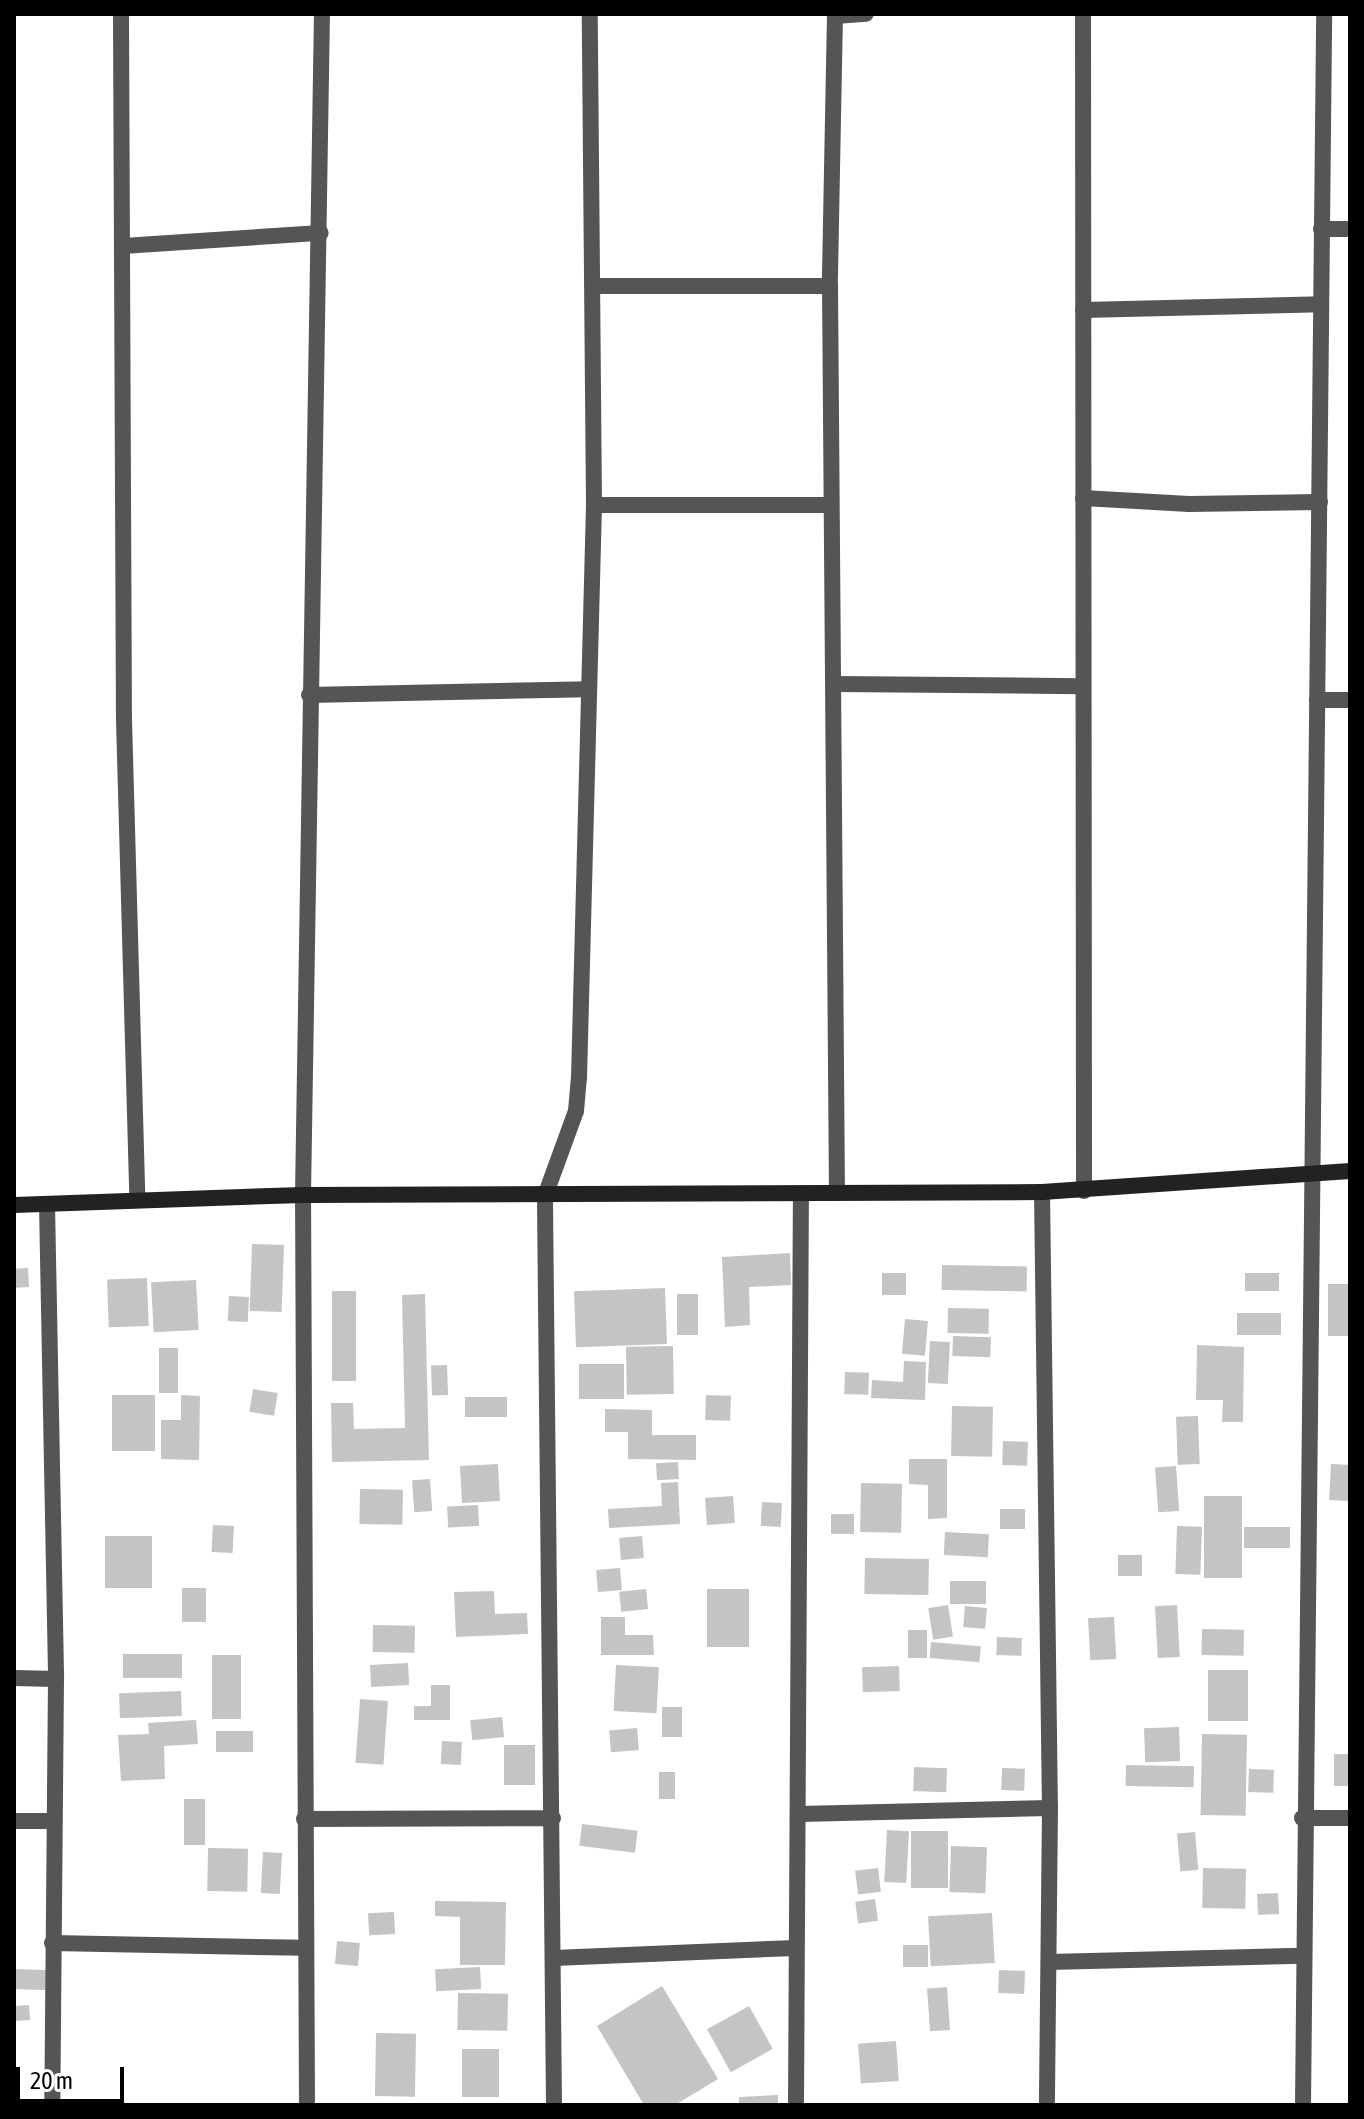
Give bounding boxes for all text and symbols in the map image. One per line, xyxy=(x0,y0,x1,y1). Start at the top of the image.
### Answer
scale bar xyxy=(20,2051,128,2101)
text: 20 m xyxy=(30,2067,73,2094)

